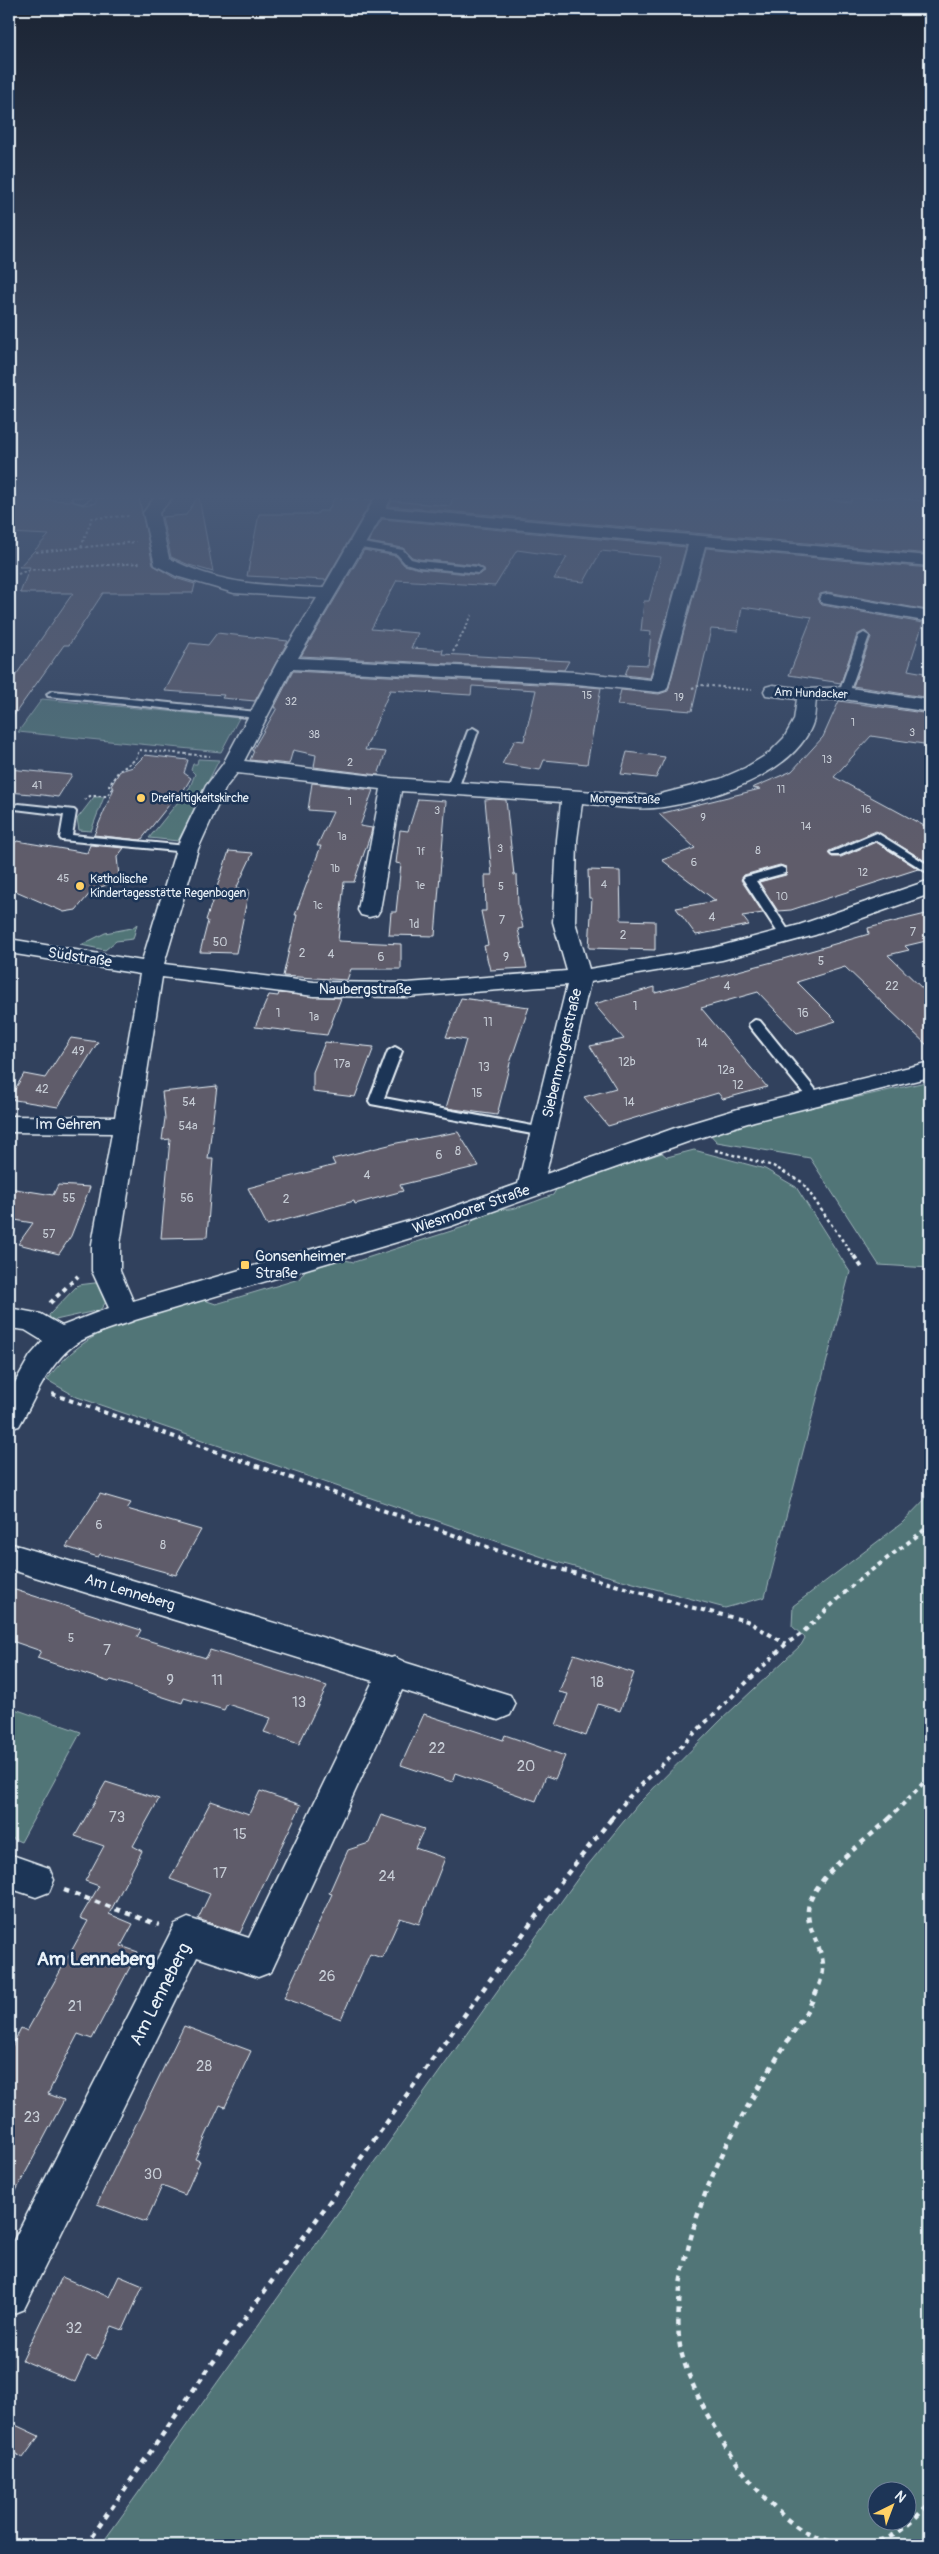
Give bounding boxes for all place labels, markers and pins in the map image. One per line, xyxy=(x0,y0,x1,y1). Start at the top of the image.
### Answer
place label: Dreifaltigkeitskirche xyxy=(151,791,249,806)
marker: Dreifaltigkeitskirche xyxy=(135,792,147,804)
place label: Katholische Kindertagesstätte Regenbogen xyxy=(90,872,246,901)
marker: Katholische Kindertagesstätte Regenbogen xyxy=(74,880,86,892)
place label: Gonsenheimer Straße xyxy=(255,1247,347,1283)
marker: Gonsenheimer Straße xyxy=(239,1259,251,1271)

